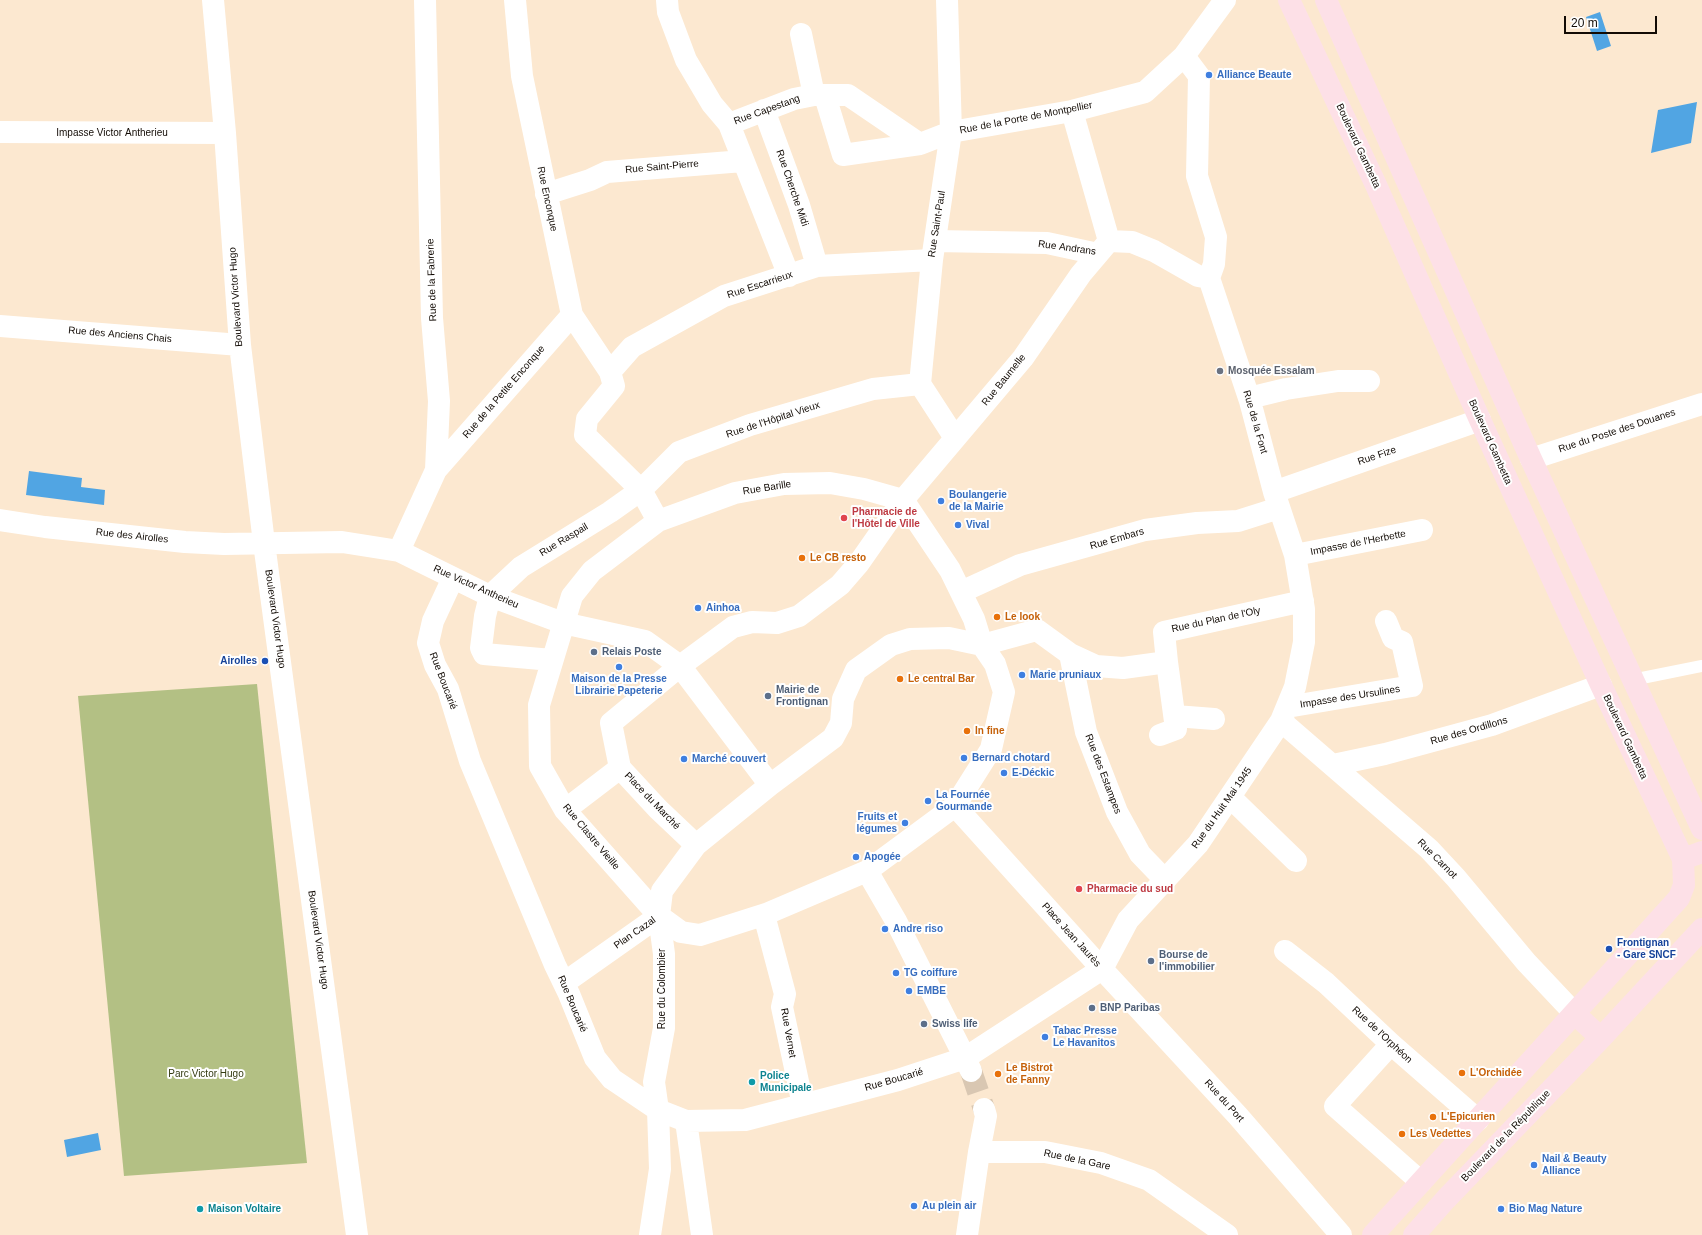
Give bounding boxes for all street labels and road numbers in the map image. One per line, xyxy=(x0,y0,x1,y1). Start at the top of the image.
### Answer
street label: Rue Capestang xyxy=(732,92,802,128)
street label: Rue de la Porte de Montpellier xyxy=(959,99,1093,137)
street label: Boulevard Gambetta xyxy=(1333,102,1383,190)
street label: Impasse Victor Antherieu xyxy=(56,127,168,139)
street label: Rue Cherche Midi xyxy=(773,148,811,228)
street label: Rue Saint-Pierre xyxy=(625,158,699,176)
street label: Rue Enconque xyxy=(534,165,560,233)
street label: Rue Saint-Paul xyxy=(926,190,948,258)
street label: Rue de la Fabrerie xyxy=(425,238,439,322)
street label: Rue Andrans xyxy=(1037,238,1097,258)
street label: Boulevard Victor Hugo xyxy=(227,247,245,347)
street label: Rue Escarrieux xyxy=(726,269,794,301)
street label: Rue des Anciens Chais xyxy=(68,324,172,346)
street label: Rue de la Petite Enconque xyxy=(460,343,548,441)
street label: Rue Baumelle xyxy=(980,352,1028,408)
street label: Rue de la Font xyxy=(1240,389,1270,455)
street label: Boulevard Gambetta xyxy=(1466,398,1514,486)
street label: Rue de l'Hôpital Vieux xyxy=(725,399,821,441)
street label: Rue du Poste des Douanes xyxy=(1557,406,1677,456)
street label: Rue Fize xyxy=(1356,444,1398,468)
street label: Rue Barille xyxy=(742,478,792,498)
street label: Rue Raspail xyxy=(538,521,590,559)
street label: Rue des Airolles xyxy=(95,526,169,546)
street label: Rue Embars xyxy=(1089,526,1145,552)
street label: Impasse de l'Herbette xyxy=(1309,528,1407,558)
street label: Rue Victor Antherieu xyxy=(431,563,521,611)
street label: Boulevard Victor Hugo xyxy=(262,569,288,669)
street label: Rue du Plan de l'Oly xyxy=(1170,605,1262,635)
street label: Rue Boucarié xyxy=(427,651,459,711)
street label: Impasse des Ursulines xyxy=(1299,683,1401,711)
street label: Boulevard Gambetta xyxy=(1600,693,1650,781)
street label: Rue des Ordillons xyxy=(1429,714,1509,748)
street label: Rue des Estampes xyxy=(1082,732,1124,816)
street label: Rue du Huit Mai 1945 xyxy=(1189,765,1255,851)
street label: Place du Marché xyxy=(622,770,682,832)
street label: Rue Clastre Vieille xyxy=(560,802,622,872)
street label: Rue Carnot xyxy=(1415,837,1459,881)
street label: Boulevard Victor Hugo xyxy=(305,890,331,990)
street label: Place Jean Jaurès xyxy=(1039,900,1103,970)
street label: Plan Cazal xyxy=(612,914,658,952)
street label: Rue du Colombier xyxy=(656,949,668,1029)
street label: Rue Boucarié xyxy=(555,974,589,1034)
street label: Rue de l'Orphéon xyxy=(1349,1004,1415,1066)
street label: Rue Vernet xyxy=(778,1007,798,1059)
street label: Rue Boucarié xyxy=(863,1066,925,1094)
street label: Rue du Port xyxy=(1202,1077,1246,1125)
street label: Boulevard de la République xyxy=(1459,1088,1553,1184)
street label: Rue de la Gare xyxy=(1043,1147,1111,1173)

